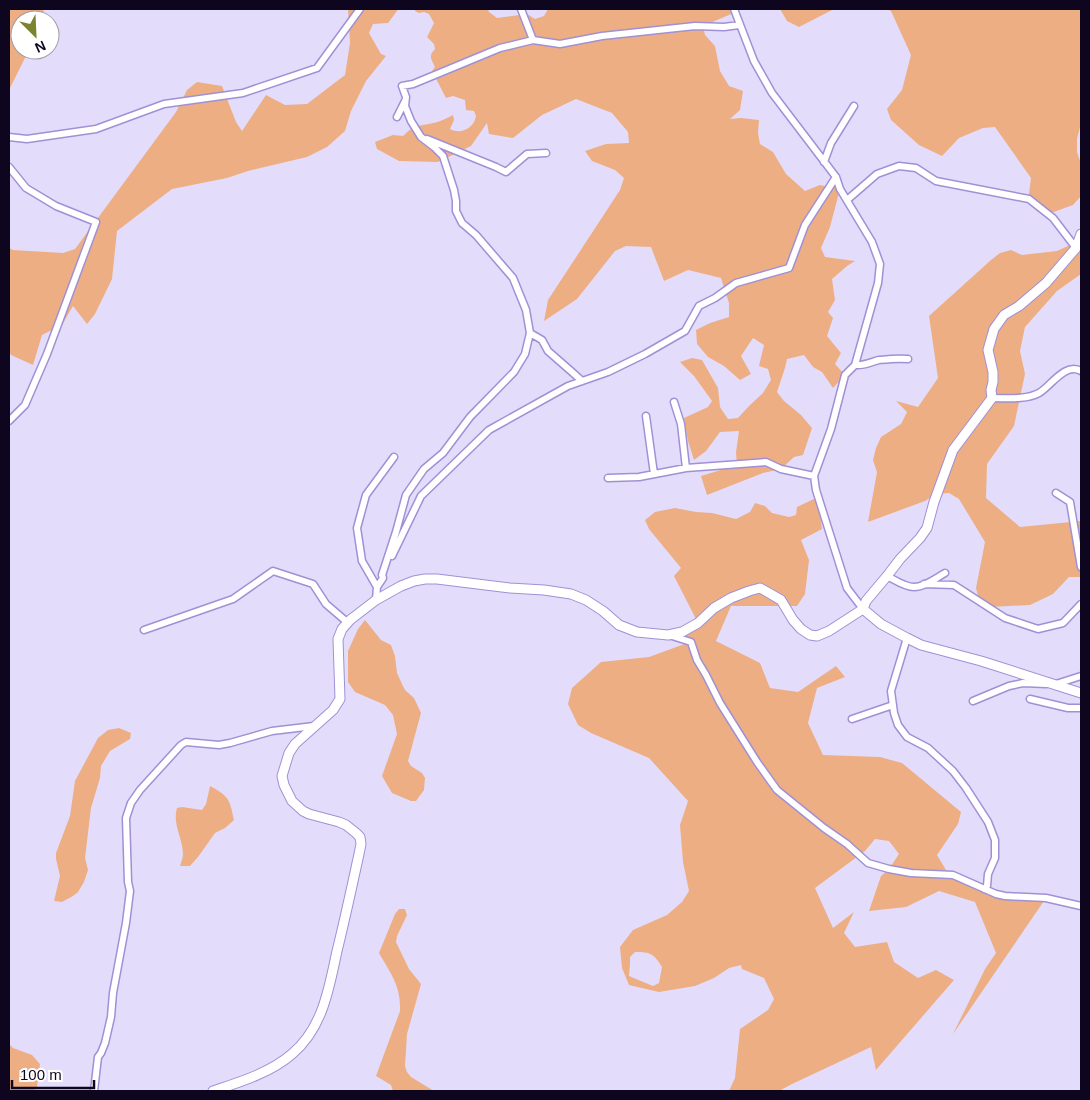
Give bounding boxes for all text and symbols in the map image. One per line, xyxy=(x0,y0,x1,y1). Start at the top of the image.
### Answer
north arrow xyxy=(10,10,60,60)
text: N xyxy=(32,38,48,56)
scale bar xyxy=(12,1058,95,1090)
text: 100 m xyxy=(20,1066,62,1083)

